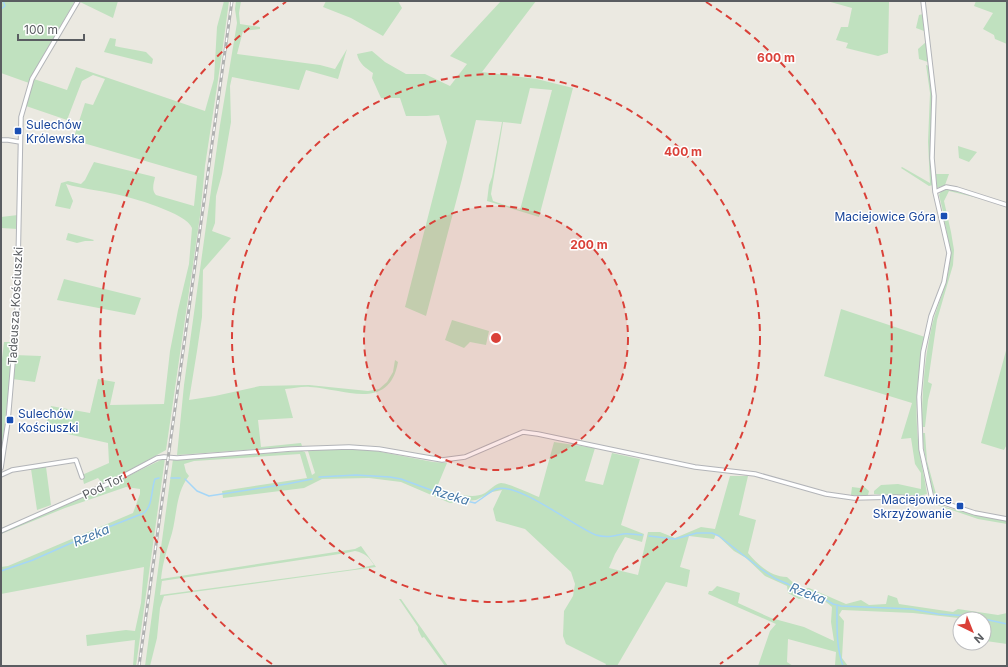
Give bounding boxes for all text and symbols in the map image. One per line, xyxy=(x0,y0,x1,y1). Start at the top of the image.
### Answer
scale bar xyxy=(18,16,84,42)
text: 100 m xyxy=(24,22,58,37)
text: 600 m xyxy=(757,50,795,65)
place label: Sulechów Królewska xyxy=(26,117,85,146)
marker: Sulechów Królewska xyxy=(13,126,23,136)
text: 400 m xyxy=(664,144,702,159)
place label: Maciejowice Góra xyxy=(834,209,936,224)
marker: Maciejowice Góra xyxy=(939,211,949,221)
text: 200 m xyxy=(570,237,608,252)
street label: Tadeusza Kościuszki xyxy=(4,246,26,366)
centre of rings xyxy=(489,331,503,345)
place label: Sulechów Kościuszki xyxy=(18,406,79,435)
marker: Sulechów Kościuszki xyxy=(5,415,15,425)
street label: Pod Tor xyxy=(80,470,127,502)
water label: Rzeka xyxy=(431,482,471,508)
place label: Maciejowice Skrzyżowanie xyxy=(873,492,952,521)
marker: Maciejowice Skrzyżowanie xyxy=(955,501,965,511)
water label: Rzeka xyxy=(71,521,111,549)
water label: Rzeka xyxy=(788,579,828,607)
north arrow xyxy=(952,611,992,651)
text: N xyxy=(971,630,987,646)

